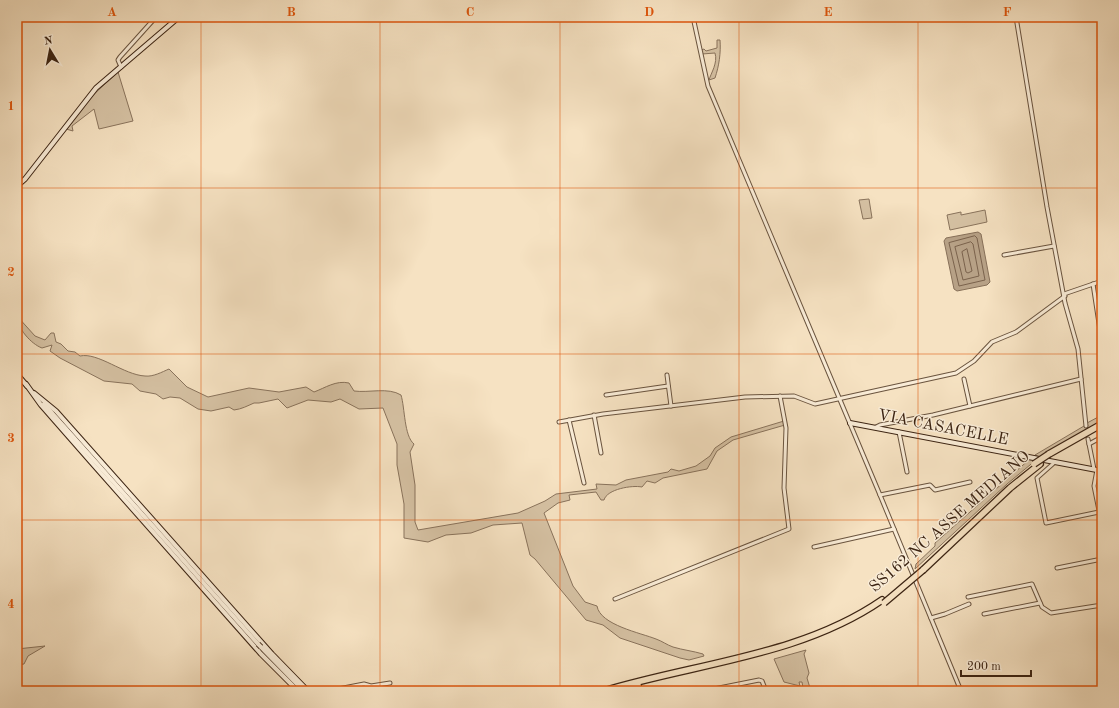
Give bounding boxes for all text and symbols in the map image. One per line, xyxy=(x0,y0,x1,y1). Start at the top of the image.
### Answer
text: A xyxy=(107,6,117,19)
text: B xyxy=(286,6,296,19)
text: C xyxy=(466,6,474,19)
text: D xyxy=(644,6,654,19)
text: E xyxy=(824,6,833,19)
text: F xyxy=(1003,6,1012,19)
north arrow xyxy=(30,30,70,70)
text: N xyxy=(43,35,54,48)
text: 1 xyxy=(7,100,15,113)
text: 2 xyxy=(7,266,15,279)
street label: VIA CASACELLE xyxy=(876,407,1010,449)
text: 3 xyxy=(7,432,15,445)
street label: SS162 NC ASSE MEDIANO xyxy=(867,448,1033,596)
text: 4 xyxy=(7,598,15,611)
scale bar xyxy=(961,652,1031,678)
text: 200 m xyxy=(967,661,1001,673)

